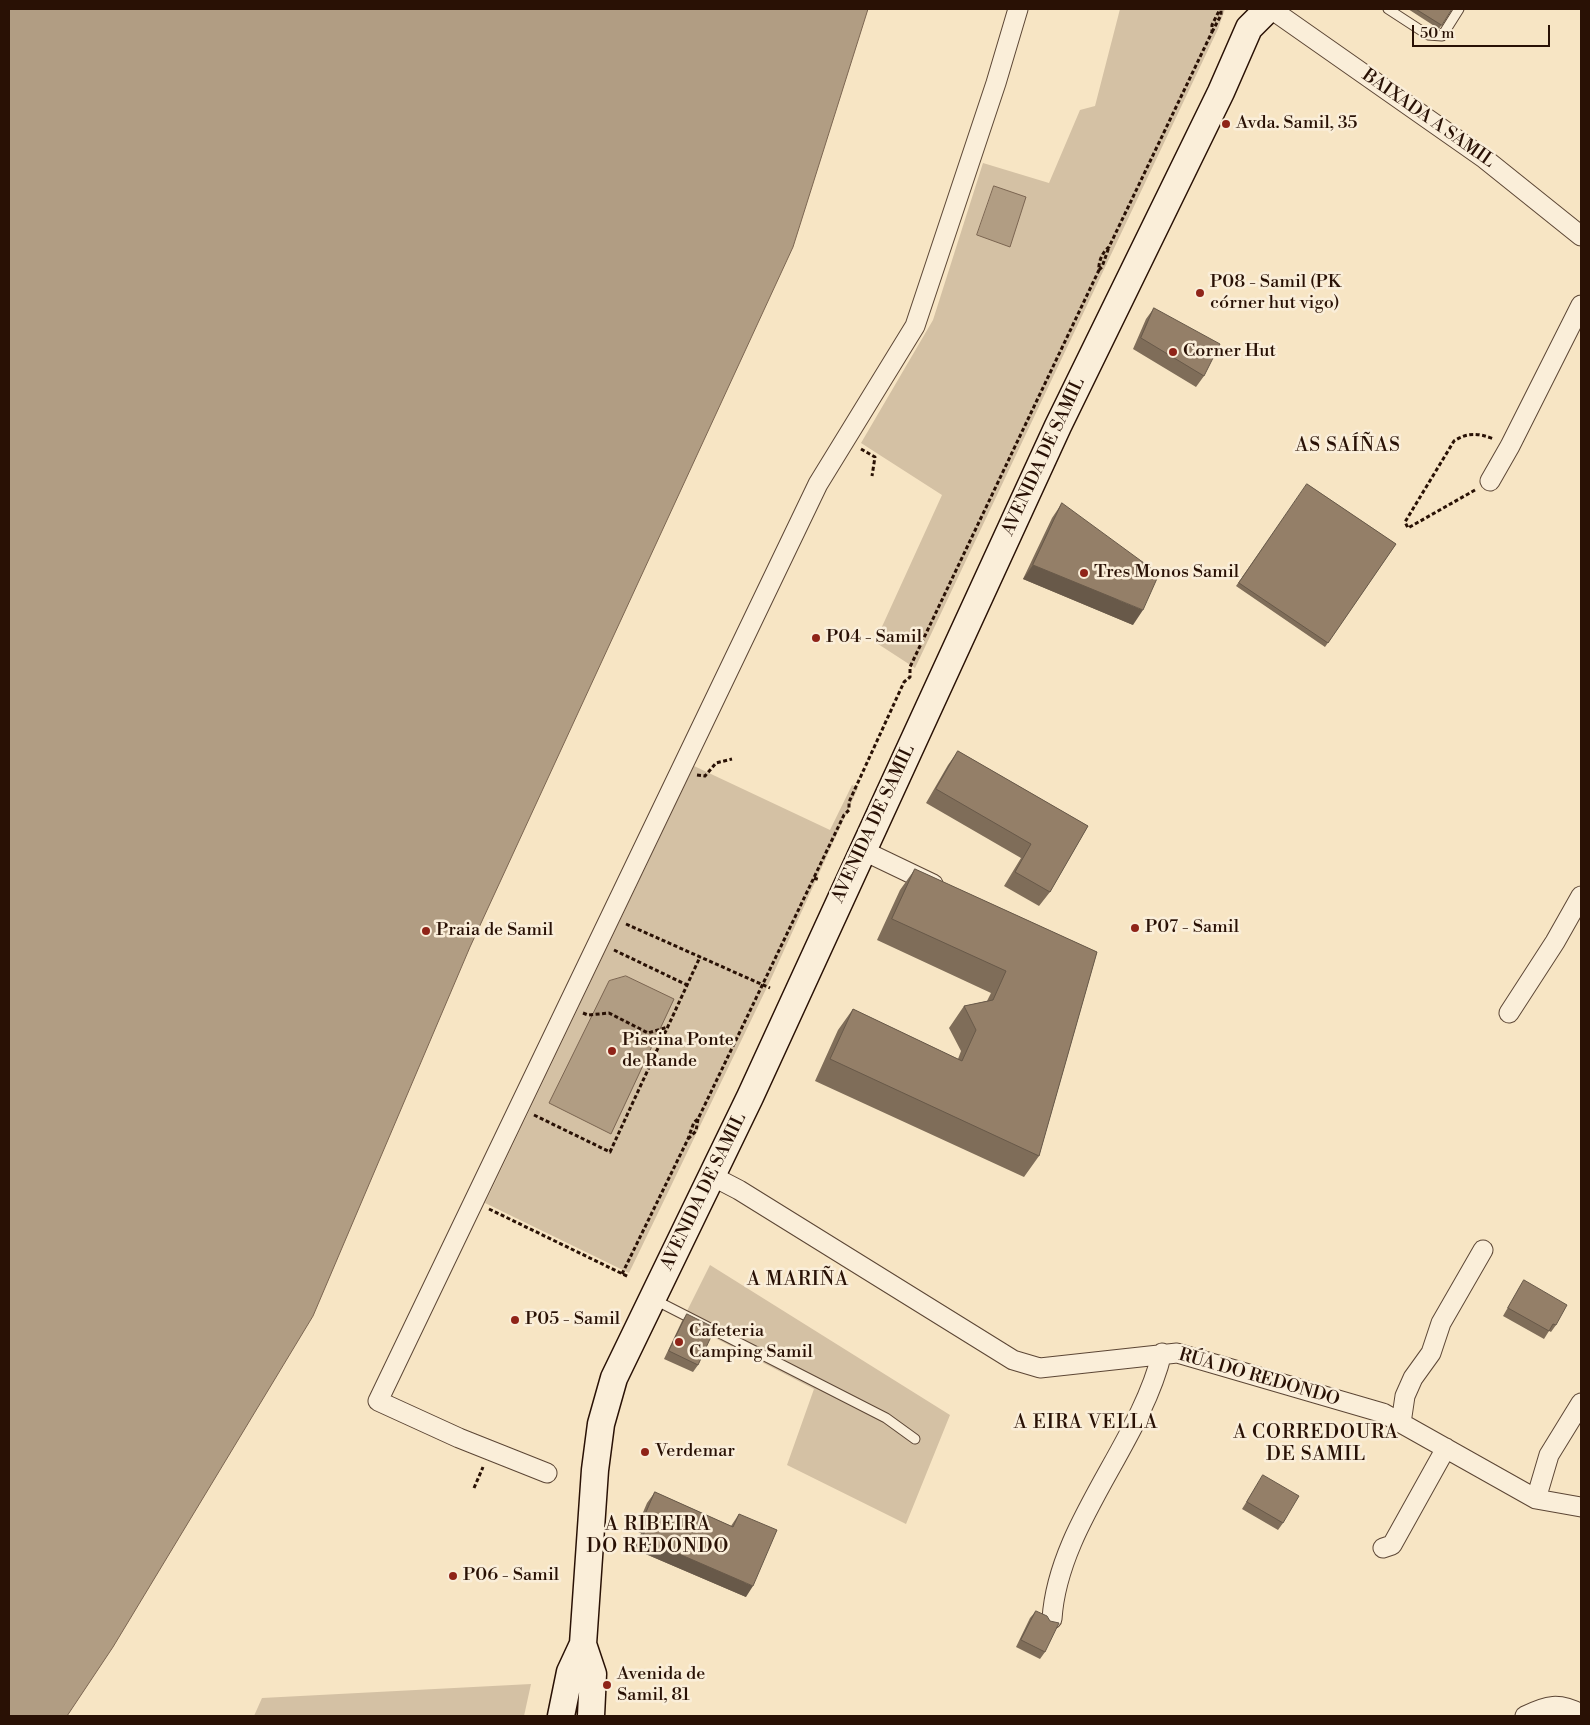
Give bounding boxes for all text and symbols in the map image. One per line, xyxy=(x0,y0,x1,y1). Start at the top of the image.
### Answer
scale bar xyxy=(1415,15,1552,47)
text: 50 m xyxy=(1420,24,1454,43)
street label: BAIXADA A SAMIL xyxy=(1358,65,1498,173)
place label: Avda. Samil, 35 xyxy=(1236,113,1357,135)
marker: Avda. Samil, 35 xyxy=(1220,118,1232,130)
place label: P08 - Samil (PK córner hut vigo) xyxy=(1210,272,1341,314)
marker: P08 - Samil (PK córner hut vigo) xyxy=(1194,287,1206,299)
place label: Corner Hut xyxy=(1183,341,1276,363)
marker: Corner Hut xyxy=(1167,346,1179,358)
street label: AVENIDA DE SAMIL xyxy=(998,374,1090,540)
district label: AS SAÍÑAS xyxy=(1294,435,1402,457)
place label: Tres Monos Samil xyxy=(1094,562,1239,584)
marker: Tres Monos Samil xyxy=(1078,567,1090,579)
place label: P04 - Samil xyxy=(826,627,922,649)
marker: P04 - Samil xyxy=(810,632,822,644)
street label: AVENIDA DE SAMIL xyxy=(828,741,920,907)
place label: P07 - Samil xyxy=(1145,917,1239,939)
place label: Praia de Samil xyxy=(436,920,553,942)
marker: P07 - Samil xyxy=(1129,922,1141,934)
marker: Praia de Samil xyxy=(420,925,432,937)
place label: Piscina Ponte de Rande xyxy=(622,1030,734,1072)
marker: Piscina Ponte de Rande xyxy=(606,1045,618,1057)
street label: AVENIDA DE SAMIL xyxy=(657,1110,751,1274)
district label: A MARIÑA xyxy=(746,1269,850,1291)
place label: P05 - Samil xyxy=(525,1309,620,1331)
marker: P05 - Samil xyxy=(509,1314,521,1326)
place label: Cafeteria Camping Samil xyxy=(689,1321,813,1364)
marker: Cafeteria Camping Samil xyxy=(673,1336,685,1348)
street label: RÚA DO REDONDO xyxy=(1176,1345,1342,1411)
district label: A EIRA VELLA xyxy=(1012,1412,1160,1434)
district label: A CORREDOURA DE SAMIL xyxy=(1232,1422,1400,1466)
place label: Verdemar xyxy=(655,1441,735,1463)
marker: Verdemar xyxy=(639,1446,651,1458)
district label: A RIBEIRA DO REDONDO xyxy=(585,1514,731,1558)
place label: P06 - Samil xyxy=(463,1565,559,1587)
marker: P06 - Samil xyxy=(447,1570,459,1582)
place label: Avenida de Samil, 81 xyxy=(617,1664,705,1706)
marker: Avenida de Samil, 81 xyxy=(601,1679,613,1691)

